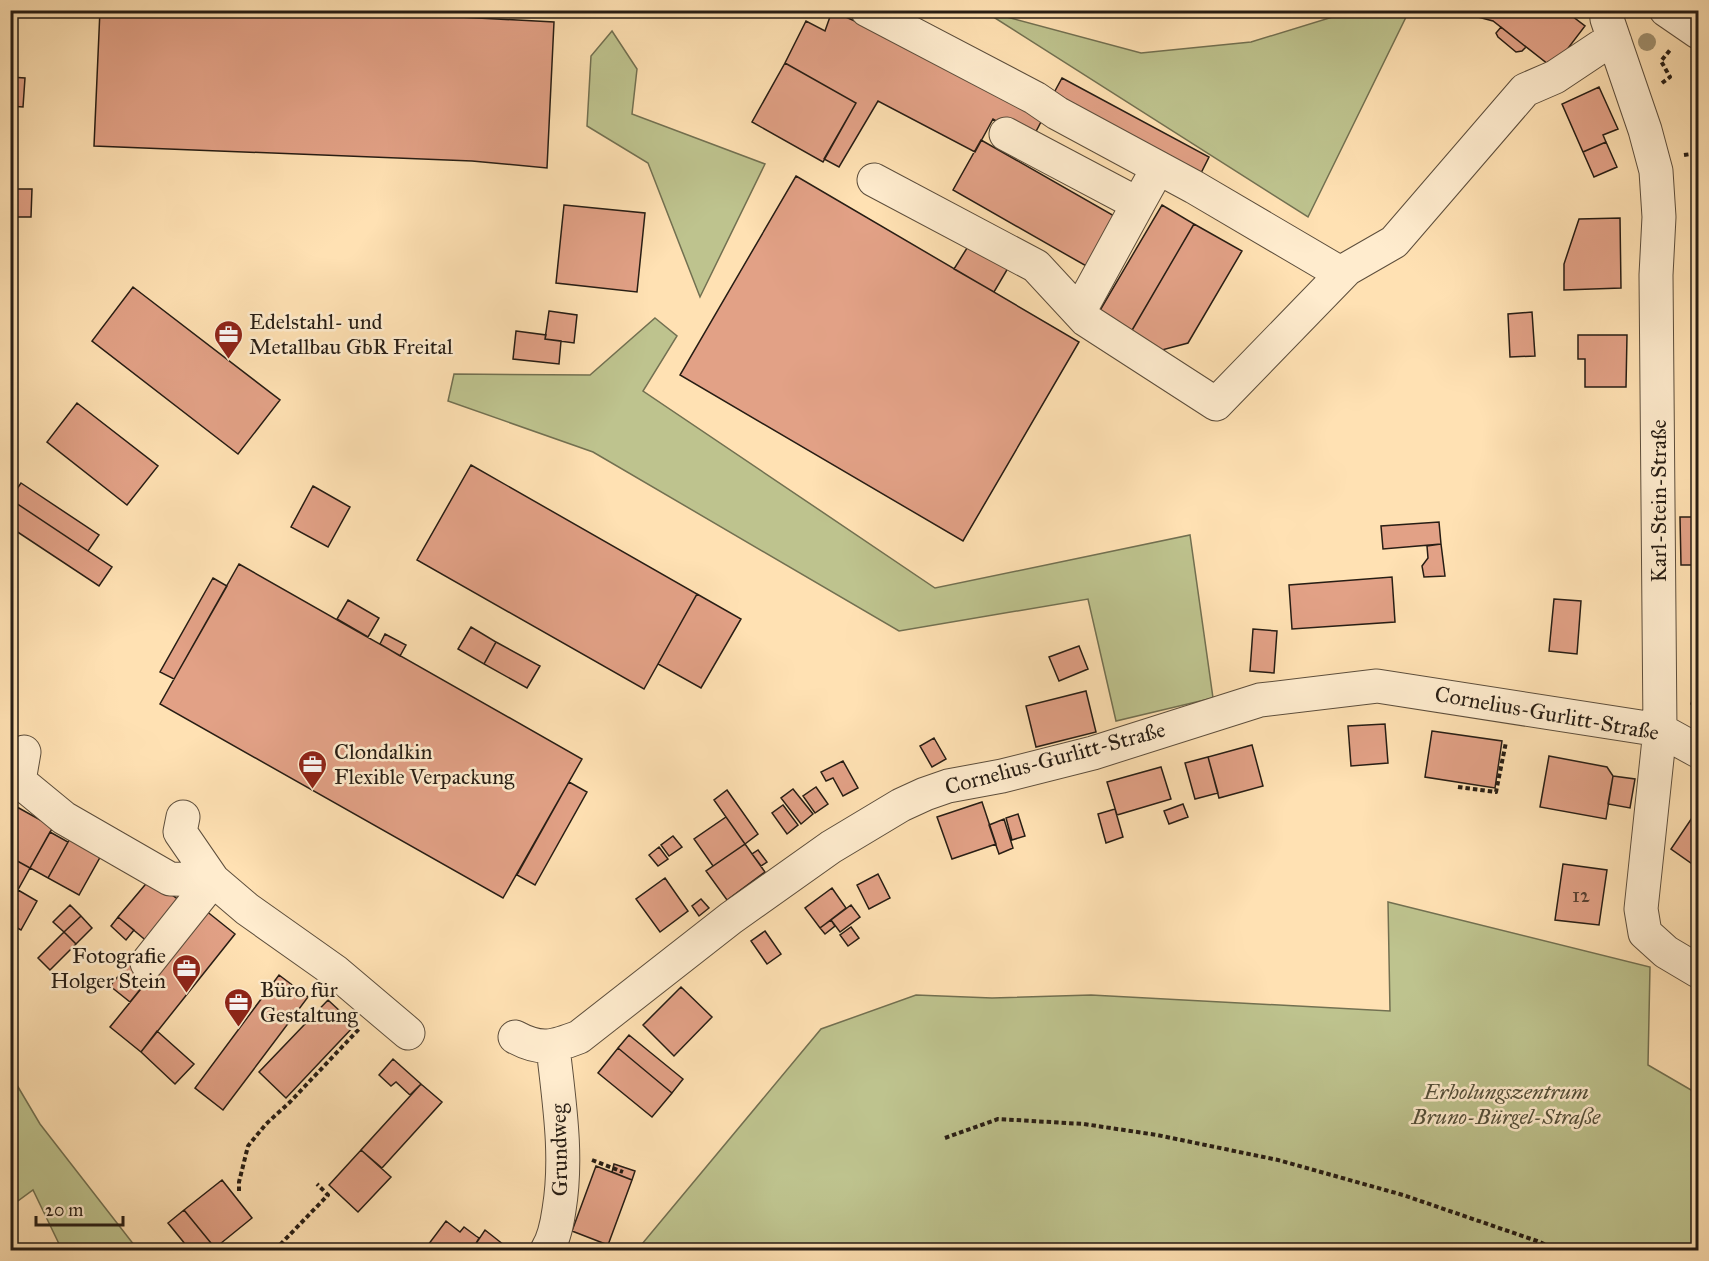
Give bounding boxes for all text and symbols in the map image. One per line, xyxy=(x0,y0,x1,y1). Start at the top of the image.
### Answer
place label: Edelstahl- und Metallbau GbR Freital xyxy=(249,308,453,360)
office icon: Edelstahl- und Metallbau GbR Freital xyxy=(212,318,244,360)
street label: Karl-Stein-Straße xyxy=(1645,419,1672,583)
street label: Cornelius-Gurlitt-Straße xyxy=(1433,680,1661,746)
street label: Cornelius-Gurlitt-Straße xyxy=(942,716,1168,800)
place label: Clondalkin Flexible Verpackung xyxy=(334,738,515,790)
office icon: Clondalkin Flexible Verpackung xyxy=(297,748,329,790)
house number: 12 xyxy=(1572,883,1590,907)
place label: Fotografie Holger Stein xyxy=(50,942,166,994)
office icon: Fotografie Holger Stein xyxy=(171,952,203,994)
place label: Büro für Gestaltung xyxy=(260,976,359,1028)
office icon: Büro für Gestaltung xyxy=(223,986,255,1028)
park label: Erholungszentrum Bruno-Bürgel-Straße xyxy=(1411,1078,1601,1130)
street label: Grundweg xyxy=(545,1103,573,1197)
scale bar xyxy=(36,1189,123,1227)
text: 20 m xyxy=(45,1199,83,1221)

